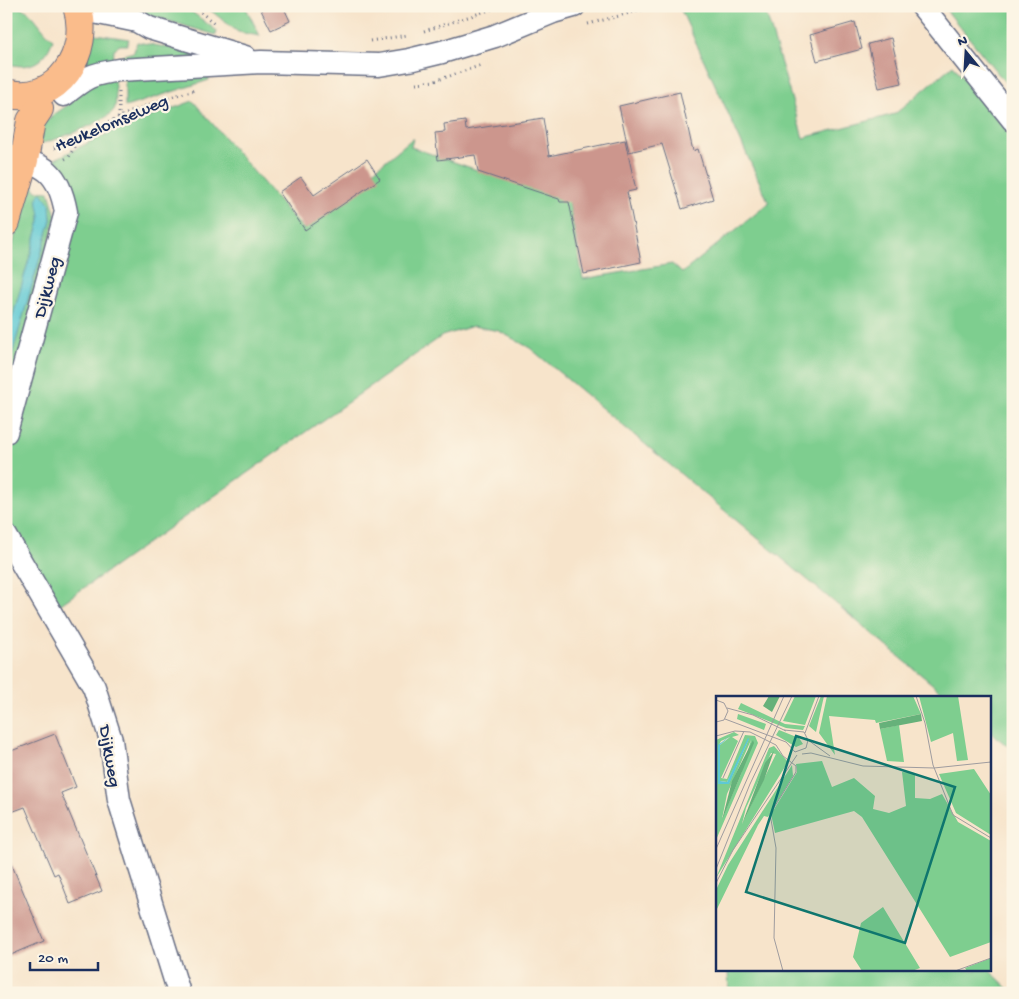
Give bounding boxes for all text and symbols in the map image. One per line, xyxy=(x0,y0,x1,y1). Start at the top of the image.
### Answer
north arrow xyxy=(942,28,992,78)
text: N xyxy=(956,33,970,52)
street label: Heukelomseweg xyxy=(52,91,172,158)
street label: Dijkweg xyxy=(30,255,67,321)
inset map xyxy=(716,696,992,972)
street label: Dijkweg xyxy=(93,723,124,789)
scale bar xyxy=(30,939,98,971)
text: 20 m xyxy=(38,950,68,968)

